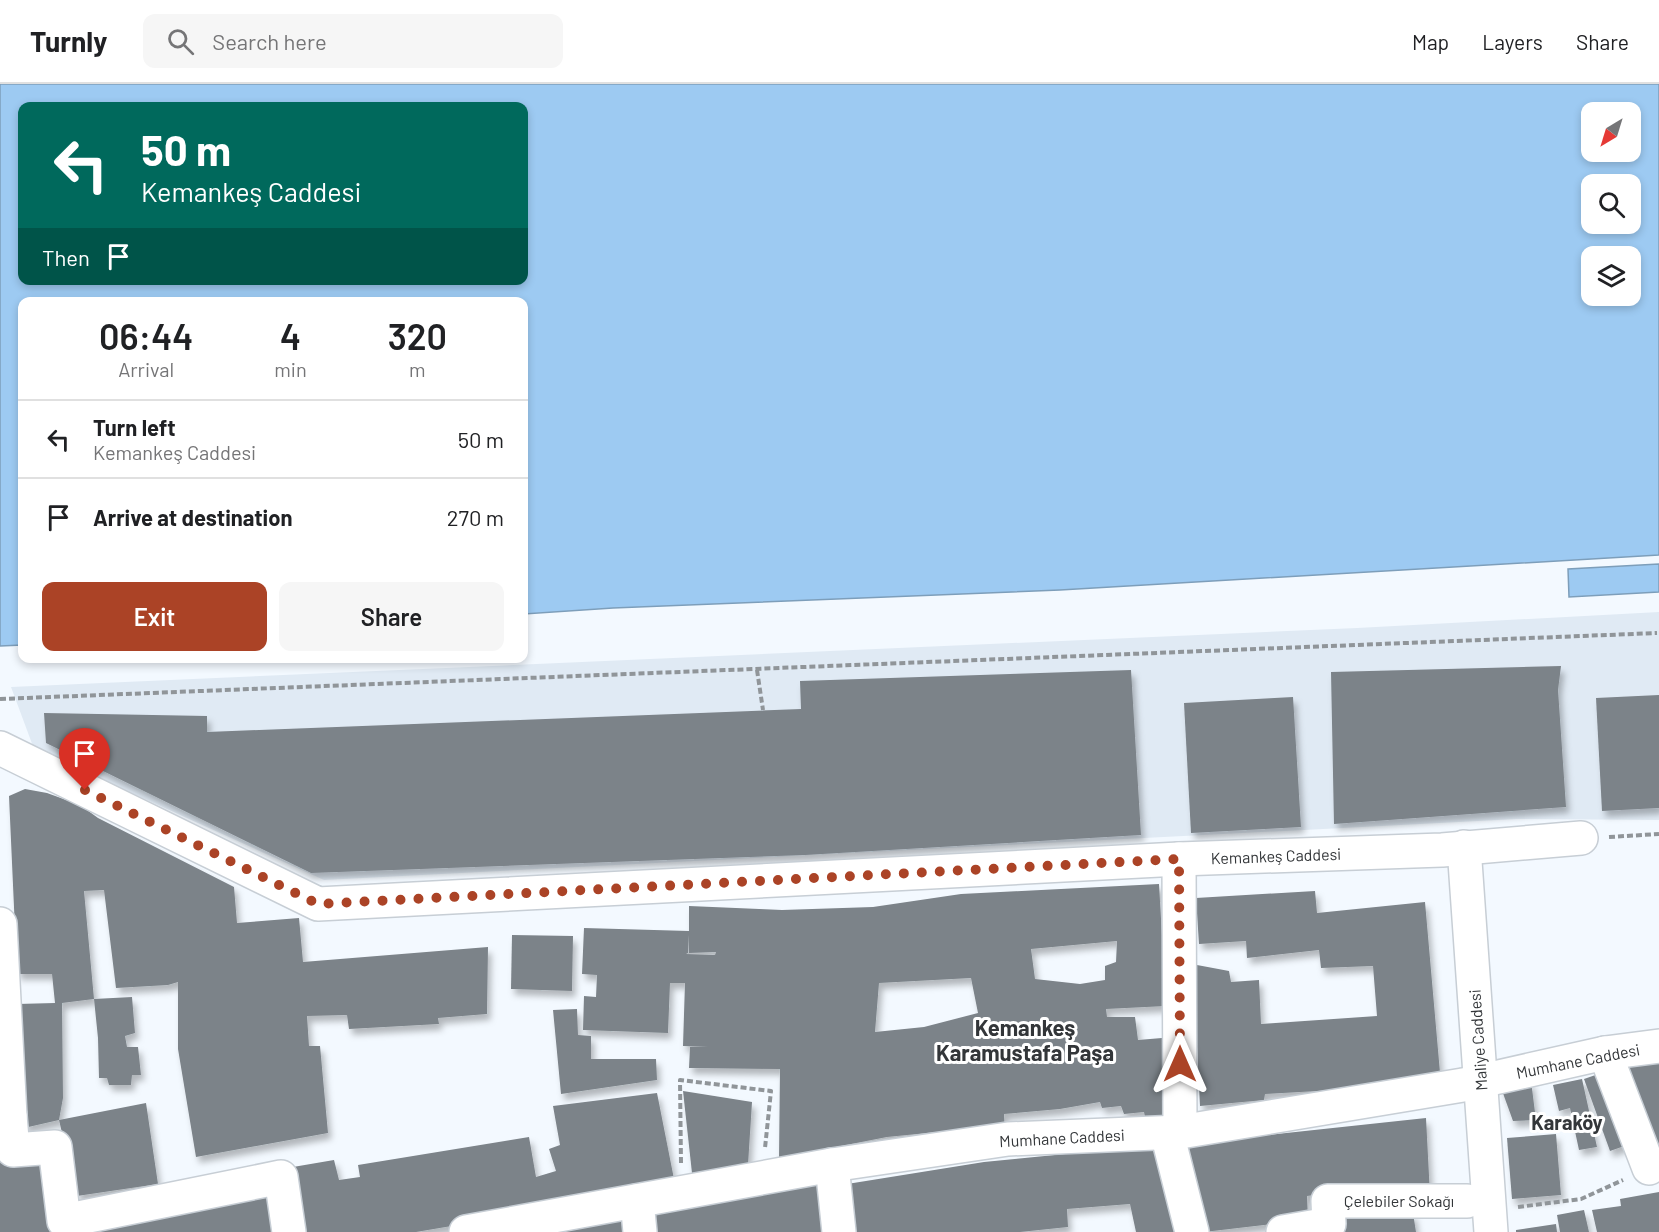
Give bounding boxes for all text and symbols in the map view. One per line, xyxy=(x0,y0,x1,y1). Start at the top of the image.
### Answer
search box xyxy=(143,14,563,68)
text: Turnly xyxy=(30,24,107,58)
icon: search xyxy=(164,25,197,58)
text: Search here xyxy=(212,28,327,54)
text: Map xyxy=(1412,29,1449,54)
text: Layers xyxy=(1482,29,1543,54)
text: Share xyxy=(1576,29,1629,54)
north arrow xyxy=(1581,102,1641,162)
map controls xyxy=(1581,102,1641,306)
text: 50 m xyxy=(141,124,231,174)
icon: left xyxy=(42,126,120,204)
button: search xyxy=(1581,174,1641,234)
text: Kemankeş Caddesi xyxy=(141,175,361,207)
icon: arrive xyxy=(102,240,135,273)
text: Then xyxy=(42,244,90,270)
button: layers xyxy=(1581,246,1641,306)
text: 06:44 xyxy=(99,314,193,357)
text: 4 xyxy=(280,314,301,357)
text: 320 xyxy=(388,314,447,357)
text: Arrival xyxy=(118,357,174,381)
text: min xyxy=(274,357,307,381)
text: m xyxy=(409,357,426,381)
text: Turn left xyxy=(93,414,176,440)
icon: left xyxy=(42,423,75,456)
text: 50 m xyxy=(458,426,504,452)
text: Kemankeş Caddesi xyxy=(93,440,256,464)
icon: arrive xyxy=(42,501,75,534)
text: Arrive at destination xyxy=(93,504,292,530)
text: 270 m xyxy=(447,504,504,530)
button: Exit xyxy=(42,582,267,651)
button: Share xyxy=(279,582,504,651)
pin xyxy=(59,728,110,790)
icon: arrive xyxy=(68,737,101,770)
street label: Kemankeş Caddesi xyxy=(1210,844,1342,867)
street label: Maliye Caddesi xyxy=(1464,989,1491,1091)
district label: Kemankeş Karamustafa Paşa xyxy=(936,1014,1114,1065)
position arrow xyxy=(1148,1032,1212,1096)
street label: Mumhane Caddesi xyxy=(1514,1039,1641,1082)
district label: Karaköy xyxy=(1531,1110,1603,1134)
street label: Mumhane Caddesi xyxy=(999,1125,1125,1150)
street label: Çelebiler Sokağı xyxy=(1344,1191,1454,1210)

